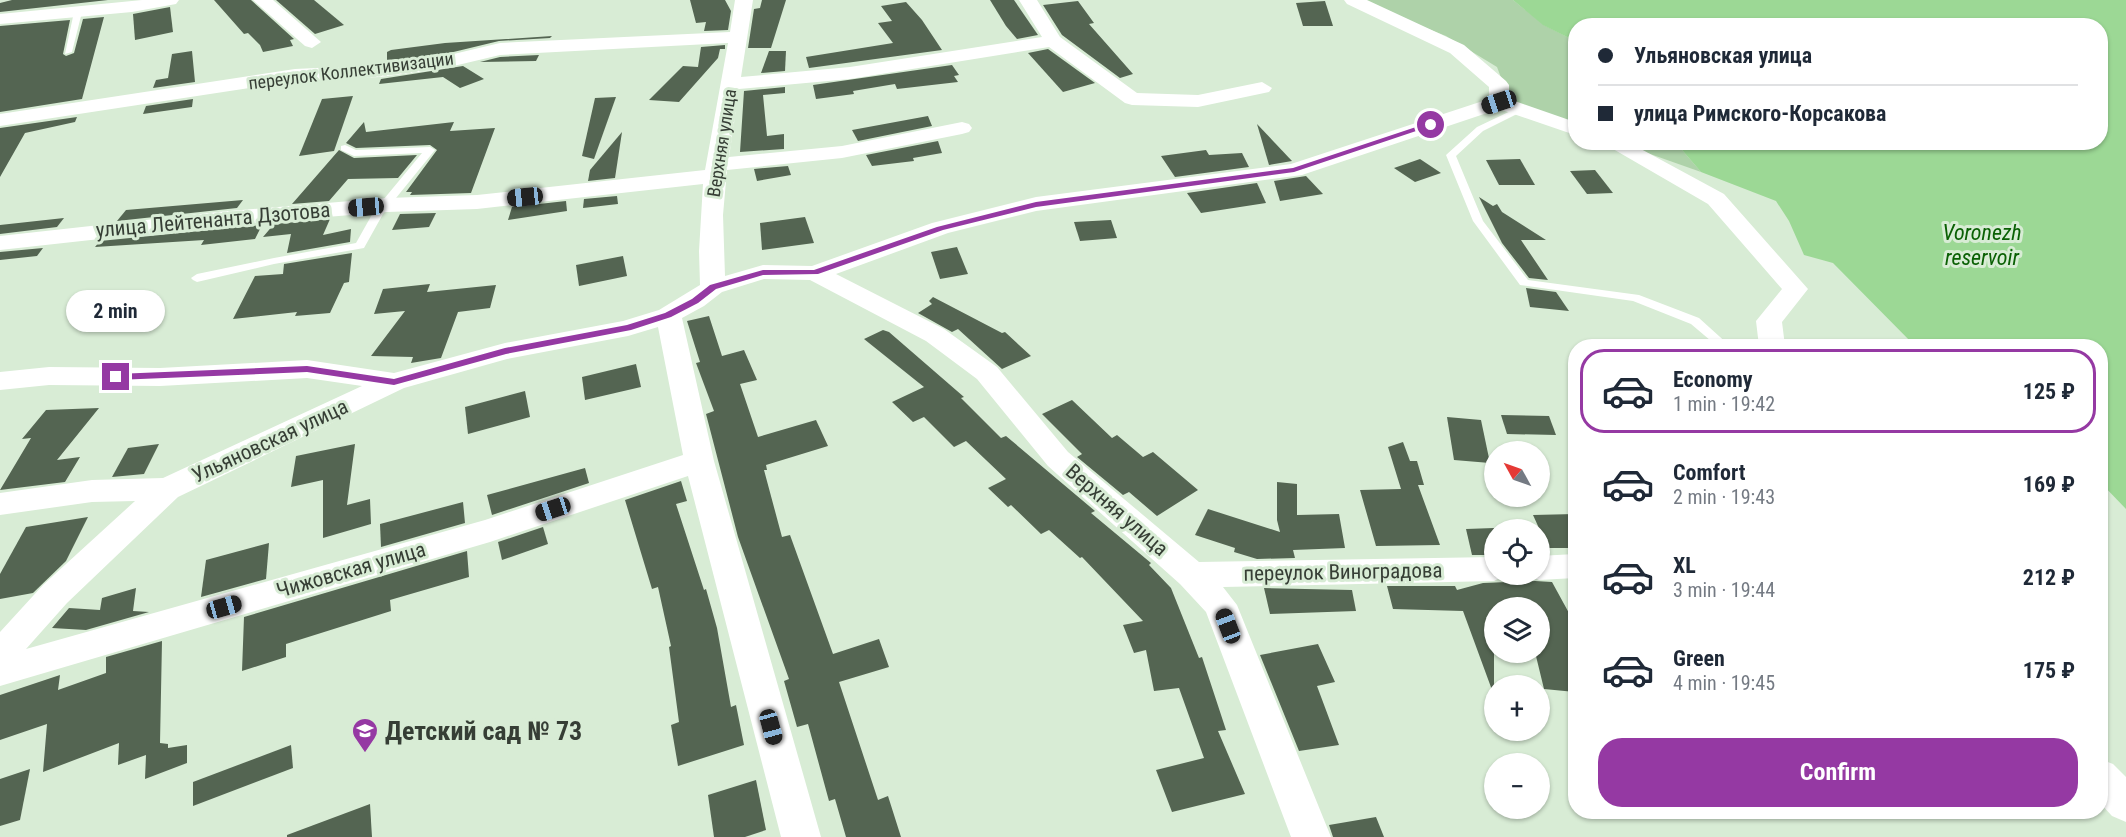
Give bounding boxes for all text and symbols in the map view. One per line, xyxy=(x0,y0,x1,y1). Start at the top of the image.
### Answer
text: Ульяновская улица xyxy=(1634,43,1812,68)
street label: переулок Коллективизации xyxy=(247,47,455,94)
street label: Верхняя улица xyxy=(703,87,740,198)
car xyxy=(1479,88,1519,116)
text: улица Римского-Корсакова xyxy=(1634,101,1886,126)
route start xyxy=(1417,111,1444,138)
car xyxy=(506,186,544,208)
car xyxy=(347,196,385,218)
street label: улица Лейтенанта Дзотова xyxy=(95,198,331,242)
water label: Voronezh reservoir xyxy=(1942,220,2022,270)
callout: 2 min xyxy=(66,290,166,332)
text: 2 min xyxy=(93,299,138,323)
route end xyxy=(102,363,129,390)
icon: car xyxy=(1601,364,1655,418)
text: Economy xyxy=(1673,367,1753,392)
text: 125 ₽ xyxy=(2023,379,2075,404)
text: 1 min · 19:42 xyxy=(1673,392,1775,416)
street label: Ульяновская улица xyxy=(188,394,352,488)
north arrow xyxy=(1484,441,1550,507)
map controls xyxy=(1484,441,1550,819)
icon: car xyxy=(1601,457,1655,511)
street label: Верхняя улица xyxy=(1061,459,1173,561)
text: Comfort xyxy=(1673,460,1746,485)
text: 169 ₽ xyxy=(2023,472,2075,497)
text: 2 min · 19:43 xyxy=(1673,485,1775,509)
car xyxy=(533,495,573,523)
button: locate xyxy=(1484,519,1550,585)
street label: Чижовская улица xyxy=(274,537,428,603)
icon: car xyxy=(1601,550,1655,604)
text: XL xyxy=(1673,553,1696,578)
street label: переулок Виноградова xyxy=(1243,558,1443,586)
text: 212 ₽ xyxy=(2023,565,2075,590)
text: 3 min · 19:44 xyxy=(1673,578,1775,602)
car xyxy=(204,593,244,621)
button: layers xyxy=(1484,597,1550,663)
car xyxy=(1213,606,1243,646)
icon: car xyxy=(1601,643,1655,697)
text: Green xyxy=(1673,646,1725,671)
text: 175 ₽ xyxy=(2023,658,2075,683)
text: 4 min · 19:45 xyxy=(1673,671,1775,695)
button: + xyxy=(1484,675,1550,741)
car xyxy=(758,707,784,747)
school or university icon: Детский сад № 73 xyxy=(350,716,380,754)
place label: Детский сад № 73 xyxy=(385,716,582,746)
button: Confirm xyxy=(1598,738,2078,807)
button: − xyxy=(1484,753,1550,819)

